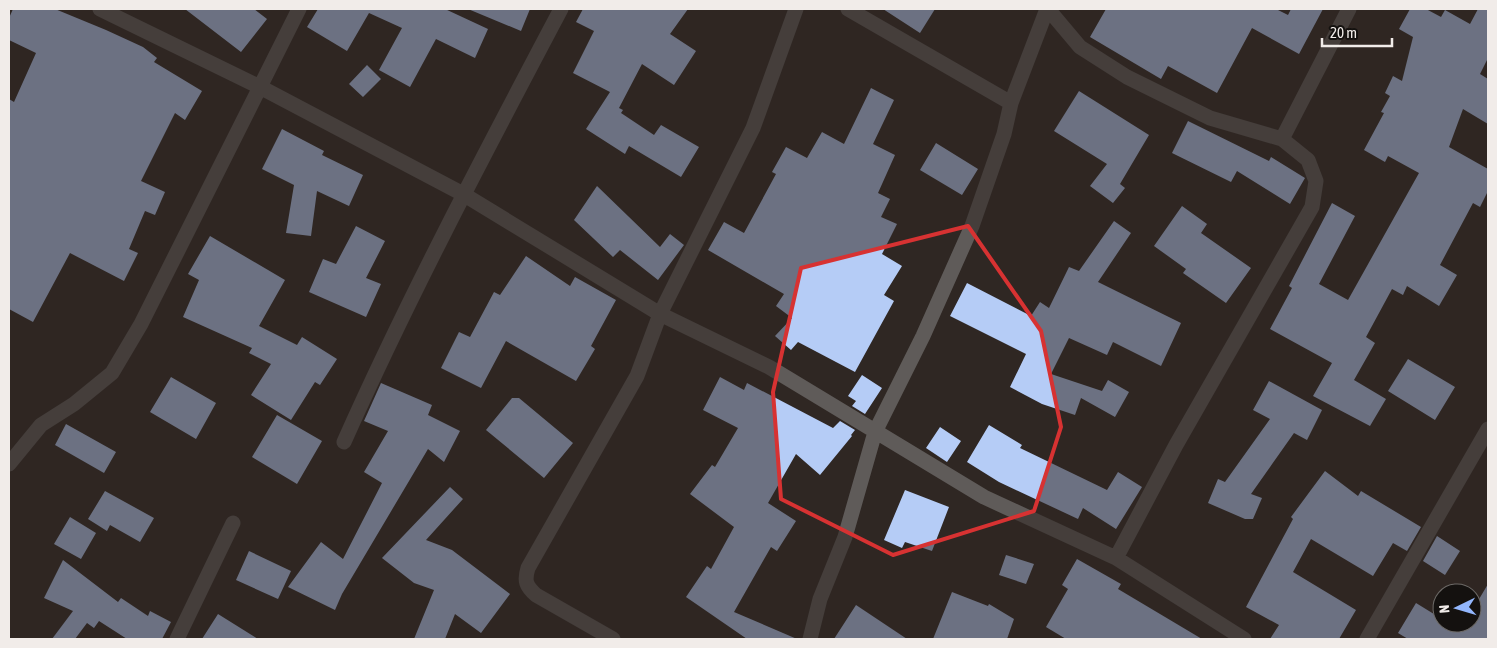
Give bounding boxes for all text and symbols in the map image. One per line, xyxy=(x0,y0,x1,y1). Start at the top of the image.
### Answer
scale bar xyxy=(1322,15,1392,47)
text: 20 m xyxy=(1330,24,1357,41)
north arrow xyxy=(1432,583,1482,633)
text: N xyxy=(1436,604,1452,614)

